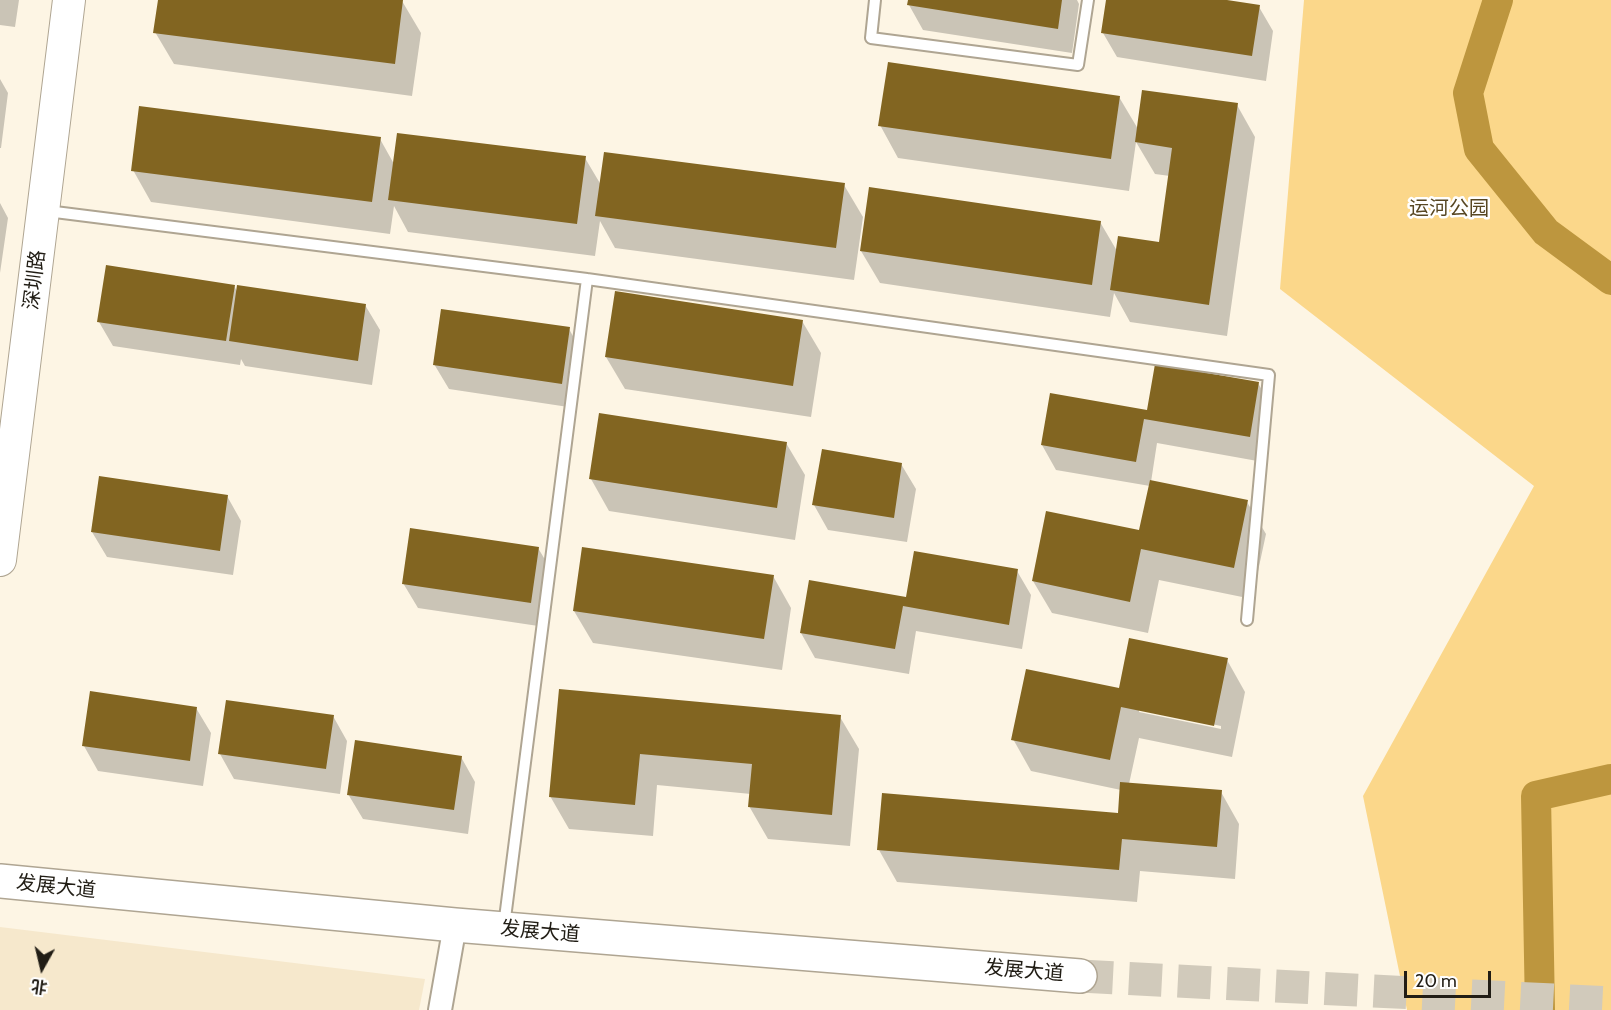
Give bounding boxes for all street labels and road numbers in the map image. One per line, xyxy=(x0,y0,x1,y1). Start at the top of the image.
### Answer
street label: 深圳路 xyxy=(19,249,51,311)
street label: 发展大道 xyxy=(15,871,97,903)
street label: 发展大道 xyxy=(499,917,581,947)
street label: 发展大道 xyxy=(983,956,1065,986)

